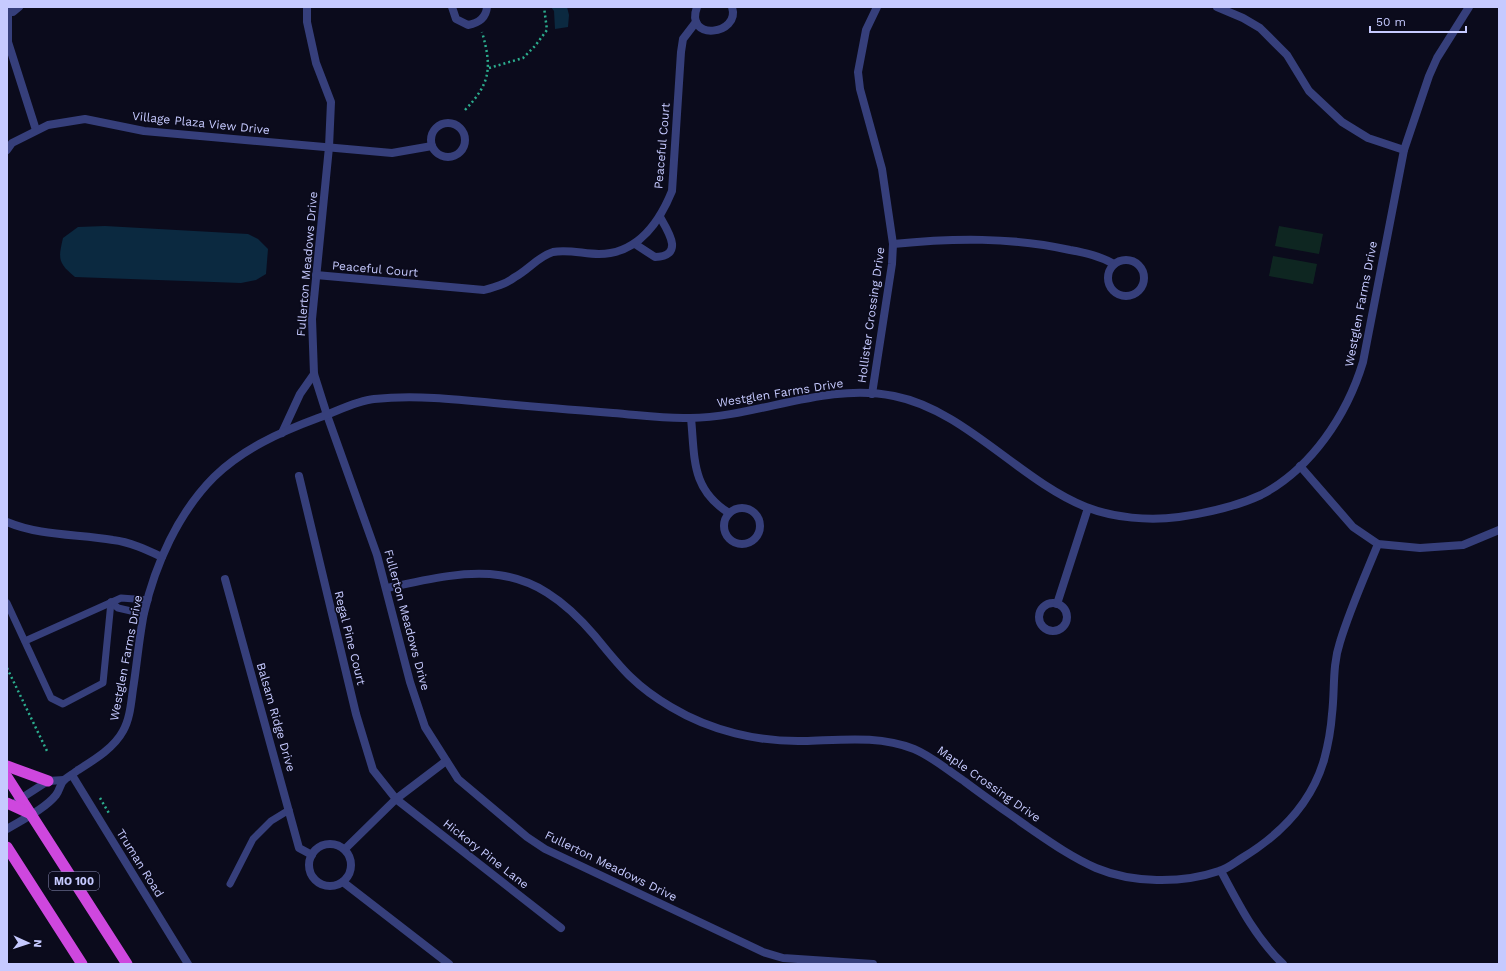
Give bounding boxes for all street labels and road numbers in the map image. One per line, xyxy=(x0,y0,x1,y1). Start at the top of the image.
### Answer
street label: Peaceful Court xyxy=(651,102,673,190)
street label: Village Plaza View Drive xyxy=(131,109,271,137)
street label: Fullerton Meadows Drive xyxy=(294,191,320,337)
street label: Westglen Farms Drive xyxy=(1342,240,1380,368)
street label: Hollister Crossing Drive xyxy=(855,246,887,384)
street label: Peaceful Court xyxy=(331,258,419,280)
street label: Westglen Farms Drive xyxy=(716,376,844,410)
street label: Fullerton Meadows Drive xyxy=(381,548,433,692)
street label: Regal Pine Court xyxy=(332,589,368,687)
street label: Westglen Farms Drive xyxy=(107,594,145,722)
street label: Balsam Ridge Drive xyxy=(254,661,298,773)
street label: Maple Crossing Drive xyxy=(935,743,1043,825)
street label: Hickory Pine Lane xyxy=(440,816,532,892)
street label: Truman Road xyxy=(113,826,167,900)
street label: Fullerton Meadows Drive xyxy=(543,828,679,904)
road number: MO 100 xyxy=(49,872,99,890)

